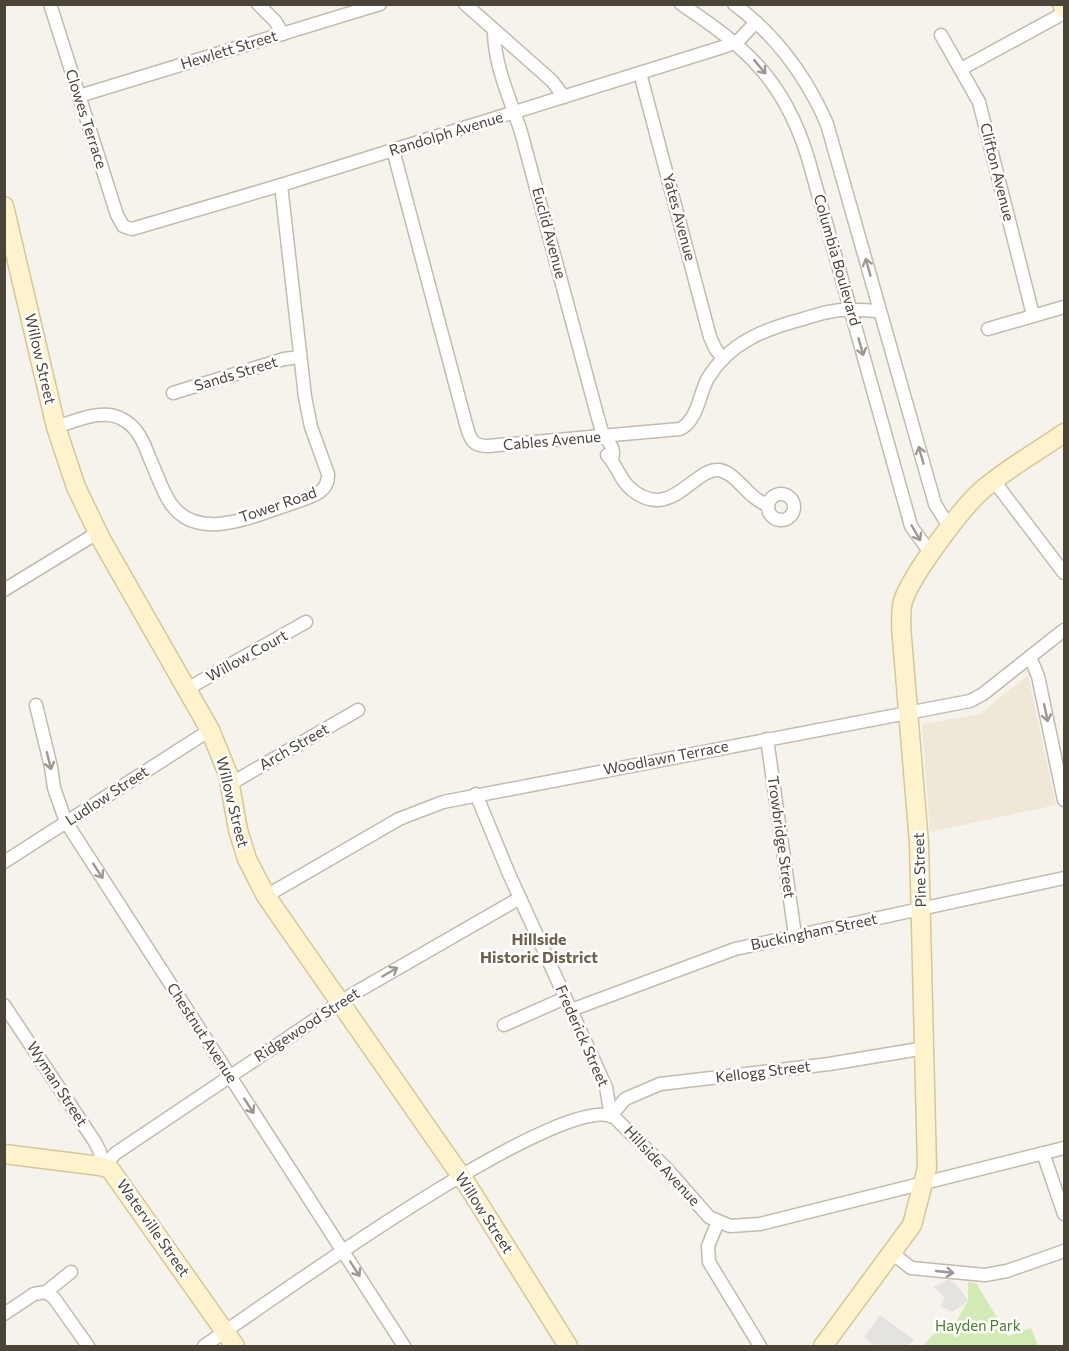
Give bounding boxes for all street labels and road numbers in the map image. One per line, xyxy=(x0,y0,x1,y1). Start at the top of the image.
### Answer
street label: Hewlett Street xyxy=(178,26,279,72)
street label: Clowes Terrace xyxy=(62,67,112,171)
street label: Randolph Avenue xyxy=(387,107,505,159)
street label: Clifton Avenue xyxy=(977,121,1019,223)
street label: Yates Avenue xyxy=(660,171,700,263)
street label: Euclid Avenue xyxy=(529,185,571,281)
street label: Columbia Boulevard xyxy=(811,192,865,328)
street label: Willow Street xyxy=(22,312,60,406)
street label: Sands Street xyxy=(192,352,279,394)
street label: Cables Avenue xyxy=(502,427,602,453)
street label: Tower Road xyxy=(237,482,319,526)
street label: Willow Court xyxy=(203,625,290,685)
street label: Arch Street xyxy=(255,719,332,773)
street label: Woodlawn Terrace xyxy=(602,736,730,778)
street label: Willow Street xyxy=(213,755,253,849)
street label: Ludlow Street xyxy=(62,762,151,829)
street label: Trowbridge Street xyxy=(764,775,799,899)
street label: Pine Street xyxy=(909,832,929,908)
street label: Buckingham Street xyxy=(749,909,879,953)
street label: Chestnut Avenue xyxy=(164,979,242,1086)
street label: Frederick Street xyxy=(552,982,613,1089)
street label: Ridgewood Street xyxy=(250,983,362,1065)
street label: Wyman Street xyxy=(24,1038,92,1129)
street label: Kellogg Street xyxy=(714,1056,811,1086)
street label: Hillside Avenue xyxy=(621,1122,704,1209)
street label: Willow Street xyxy=(452,1169,518,1256)
street label: Waterville Street xyxy=(114,1175,194,1280)

